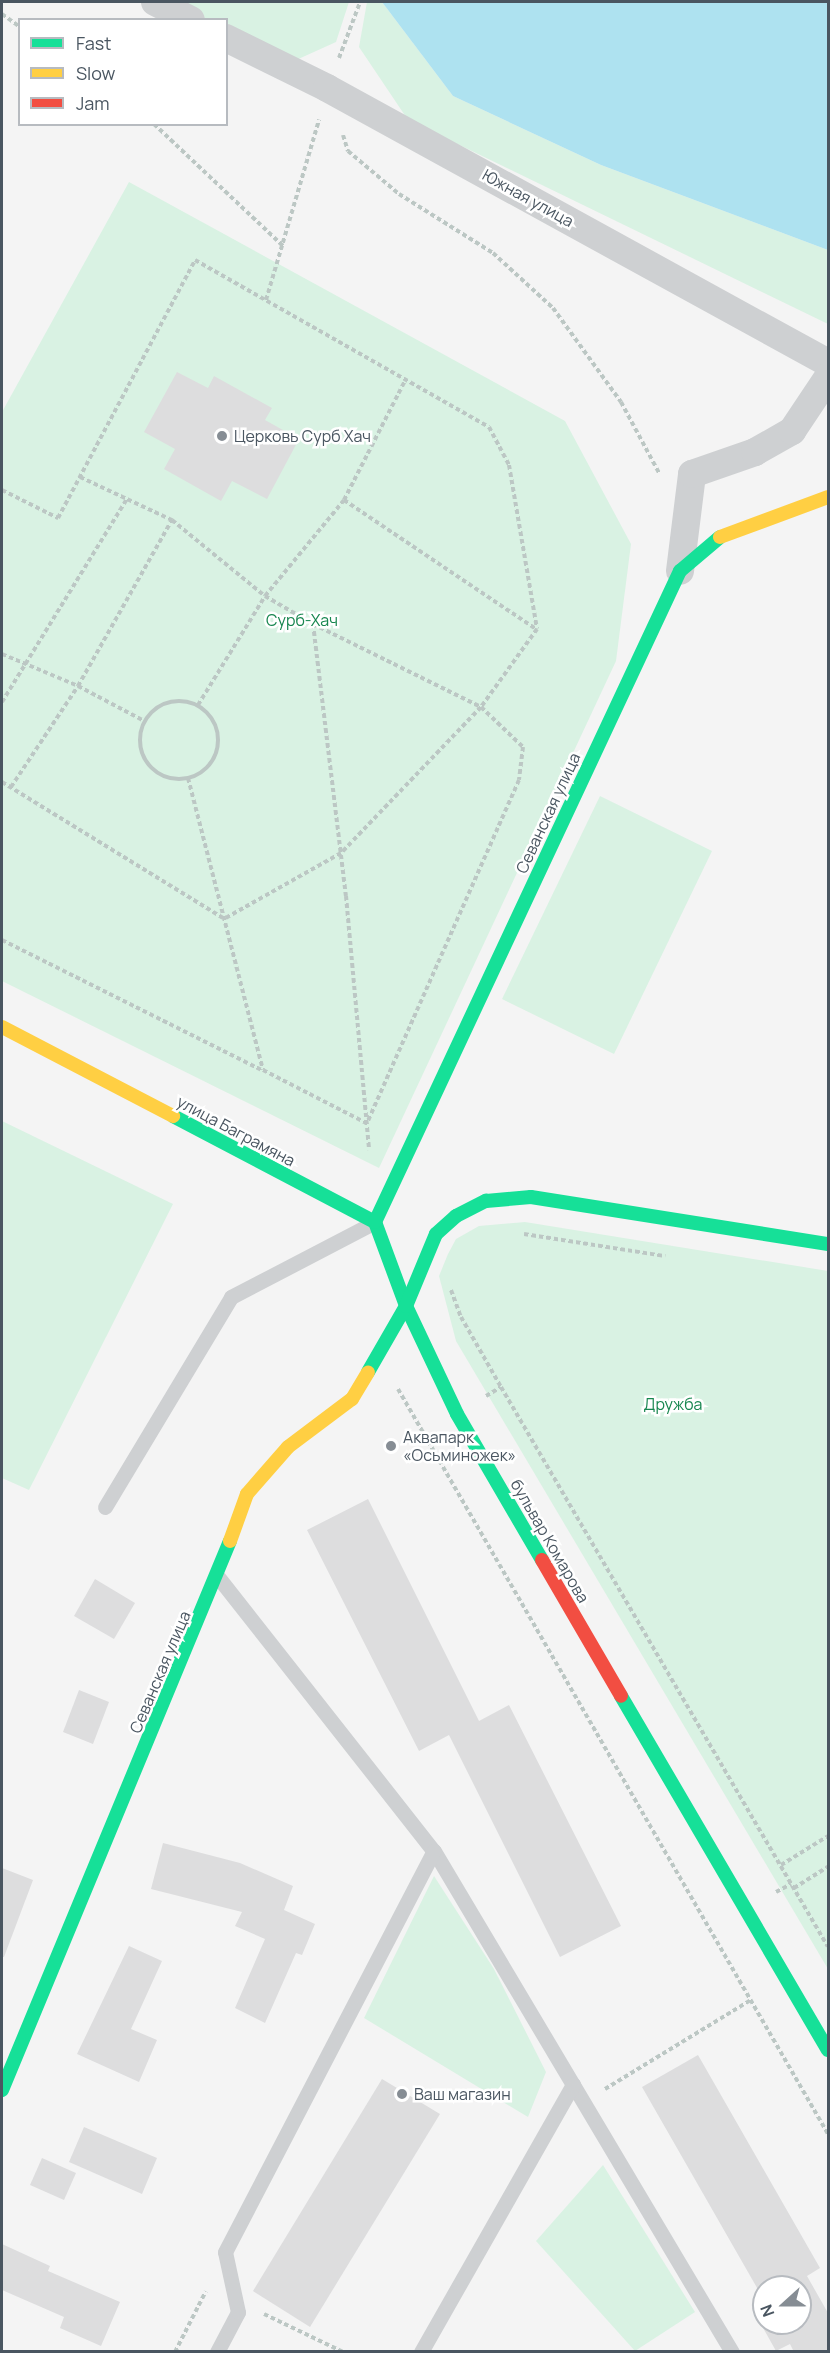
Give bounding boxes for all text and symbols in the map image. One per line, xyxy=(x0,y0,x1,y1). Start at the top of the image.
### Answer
legend xyxy=(18,18,228,126)
text: Fast xyxy=(76,31,111,55)
text: Slow xyxy=(76,61,115,85)
text: Jam xyxy=(76,91,110,115)
street label: Южная улица xyxy=(479,165,577,231)
place label: Церковь Сурб Хач xyxy=(234,426,371,446)
marker: Церковь Сурб Хач xyxy=(215,429,229,443)
park label: Сурб-Хач xyxy=(266,610,338,630)
street label: Севанская улица xyxy=(512,750,584,876)
street label: улица Баграмяна xyxy=(174,1092,298,1170)
park label: Дружба xyxy=(644,1394,702,1414)
place label: Аквапарк «Осьминожек» xyxy=(403,1427,516,1465)
marker: Аквапарк «Осьминожек» xyxy=(384,1439,398,1453)
street label: бульвар Комарова xyxy=(507,1476,593,1606)
street label: Севанская улица xyxy=(126,1608,194,1736)
place label: Ваш магазин xyxy=(414,2084,511,2104)
marker: Ваш магазин xyxy=(395,2087,409,2101)
north arrow xyxy=(752,2275,812,2335)
text: N xyxy=(755,2301,779,2320)

